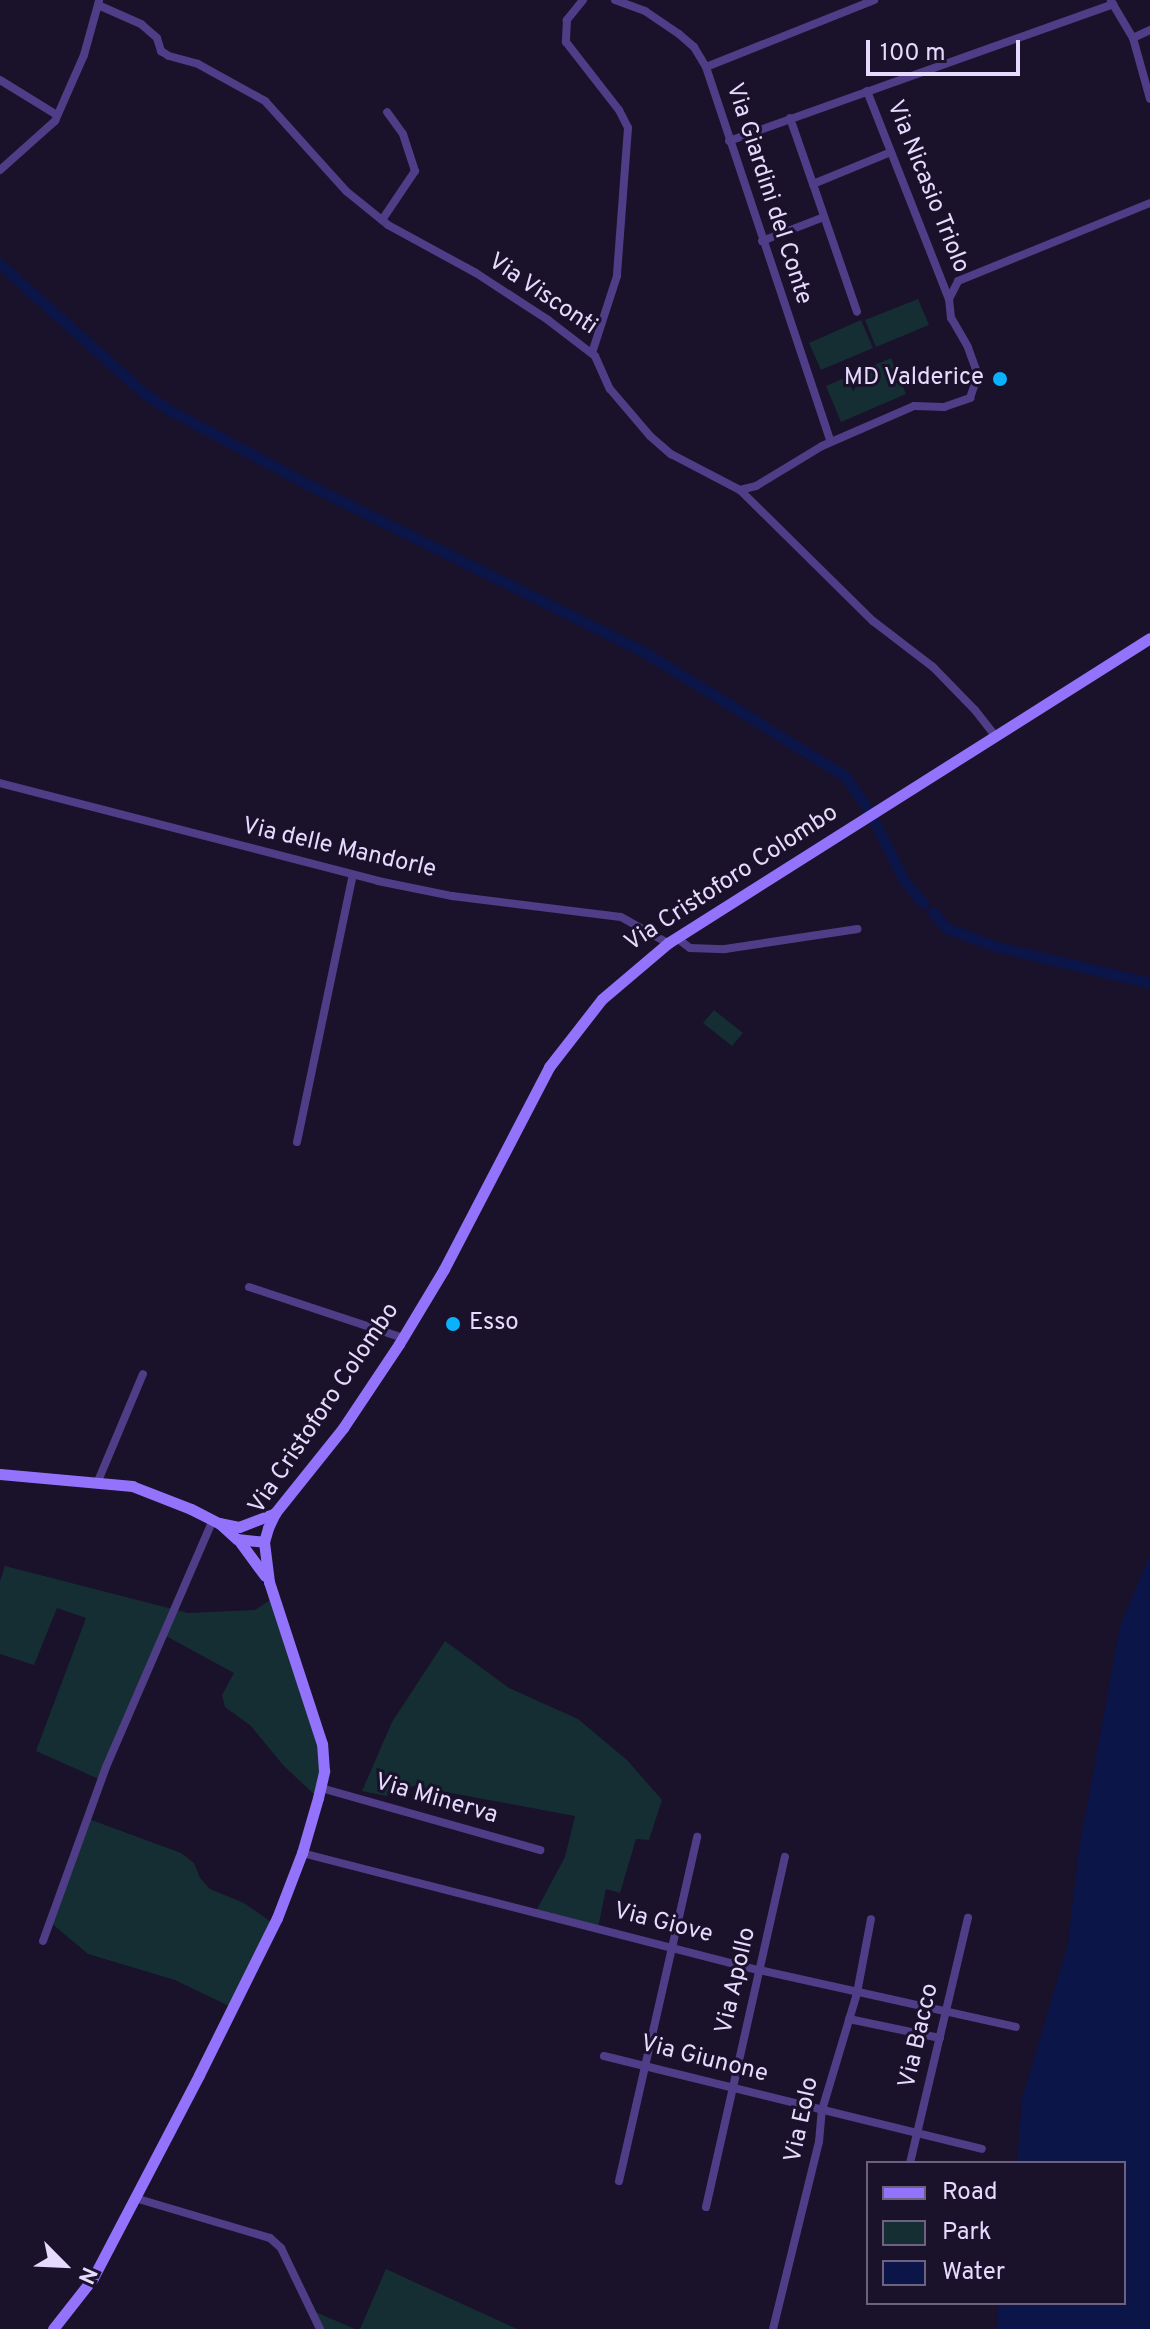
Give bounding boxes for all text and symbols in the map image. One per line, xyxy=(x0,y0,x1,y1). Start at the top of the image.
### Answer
scale bar xyxy=(870,24,1024,74)
text: 100 m xyxy=(880,39,946,69)
street label: Via Giardini del Conte xyxy=(719,80,817,308)
street label: Via Nicasio Triolo xyxy=(879,96,975,278)
street label: Via Visconti xyxy=(482,248,602,342)
place label: MD Valderice xyxy=(843,365,984,393)
marker: MD Valderice xyxy=(991,370,1009,388)
street label: Via Cristoforo Colombo xyxy=(620,799,844,959)
street label: Via delle Mandorle xyxy=(239,813,439,885)
street label: Via Cristoforo Colombo xyxy=(244,1298,406,1520)
place label: Esso xyxy=(469,1310,519,1338)
marker: Esso xyxy=(444,1315,462,1333)
street label: Via Minerva xyxy=(371,1769,501,1831)
street label: Via Giove xyxy=(611,1898,715,1950)
street label: Via Apollo xyxy=(711,1924,763,2038)
street label: Via Bacco xyxy=(894,1981,946,2091)
street label: Via Giunone xyxy=(637,2030,771,2090)
street label: Via Eolo xyxy=(780,2075,826,2165)
legend xyxy=(866,2161,1126,2305)
text: Road xyxy=(942,2178,998,2208)
text: Park xyxy=(942,2218,992,2248)
north arrow xyxy=(24,2225,104,2305)
text: Water xyxy=(942,2258,1005,2288)
text: N xyxy=(71,2262,102,2288)

